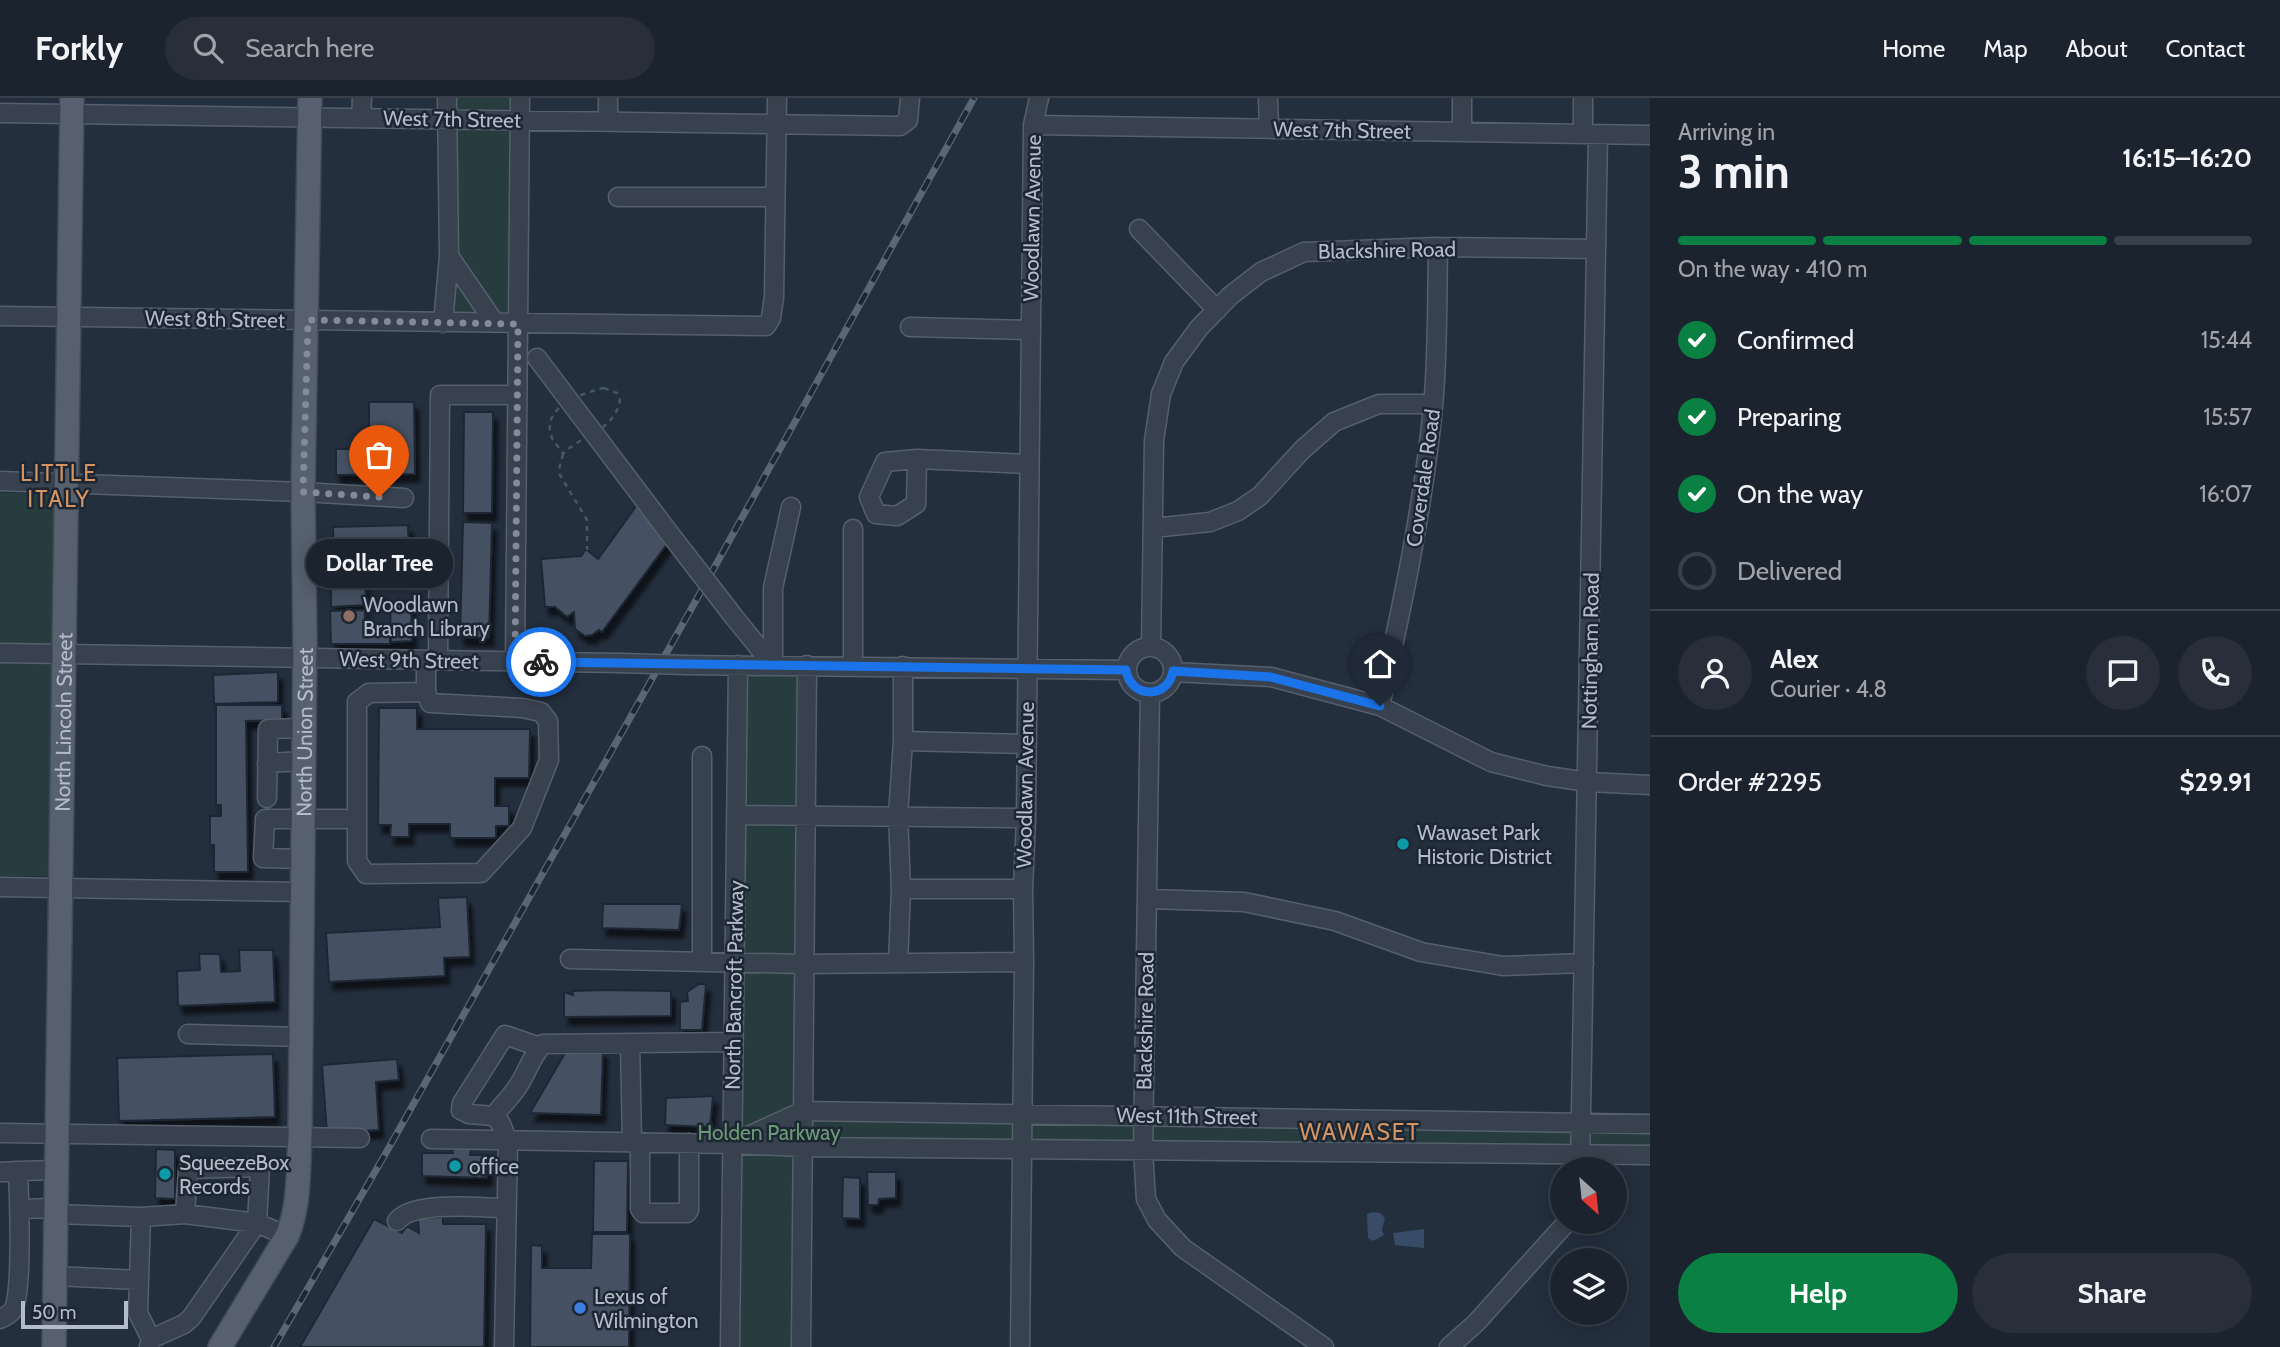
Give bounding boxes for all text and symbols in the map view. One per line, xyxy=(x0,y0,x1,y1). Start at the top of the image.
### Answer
search box xyxy=(165,17,655,80)
text: Forkly xyxy=(35,28,123,68)
icon: search xyxy=(189,29,227,67)
text: Search here xyxy=(245,32,374,64)
text: Home xyxy=(1882,34,1945,63)
text: Map xyxy=(1983,34,2028,63)
text: About xyxy=(2066,34,2128,63)
text: Contact xyxy=(2166,34,2245,63)
street label: West 7th Street xyxy=(383,105,521,133)
street label: West 7th Street xyxy=(1273,116,1411,144)
text: Arriving in xyxy=(1678,118,1775,146)
street label: Woodlawn Avenue xyxy=(1018,134,1046,302)
text: 16:15–16:20 xyxy=(2122,142,2252,174)
text: 3 min xyxy=(1678,144,1790,200)
street label: Blackshire Road xyxy=(1318,236,1456,264)
text: On the way · 410 m xyxy=(1678,255,1868,283)
street label: West 8th Street xyxy=(145,305,285,333)
icon: check xyxy=(1678,321,1716,359)
text: Confirmed xyxy=(1737,324,1854,356)
text: 15:44 xyxy=(2201,326,2252,354)
icon: check xyxy=(1678,398,1716,436)
text: Preparing xyxy=(1737,401,1841,433)
text: 15:57 xyxy=(2203,403,2252,431)
street label: Coverdale Road xyxy=(1401,407,1445,549)
pin xyxy=(349,425,409,497)
icon: bag xyxy=(360,436,398,474)
district label: LITTLE ITALY xyxy=(20,459,98,513)
icon: check xyxy=(1678,475,1716,513)
text: On the way xyxy=(1737,478,1863,510)
text: 16:07 xyxy=(2199,480,2252,508)
callout: Dollar Tree xyxy=(306,539,452,588)
text: Dollar Tree xyxy=(326,549,433,577)
text: Delivered xyxy=(1737,555,1842,587)
street label: Nottingham Road xyxy=(1576,572,1604,730)
place label: Woodlawn Branch Library xyxy=(363,592,490,641)
marker: Woodlawn Branch Library xyxy=(341,608,357,624)
courier xyxy=(506,627,576,697)
street label: North Lincoln Street xyxy=(49,632,77,812)
pin xyxy=(1350,634,1410,706)
button: person xyxy=(1678,636,1752,710)
button: chat xyxy=(2086,636,2160,710)
button: phone xyxy=(2178,636,2252,710)
icon: bike xyxy=(522,643,560,681)
text: Alex xyxy=(1770,643,1819,675)
icon: home xyxy=(1361,645,1399,683)
street label: West 9th Street xyxy=(339,646,479,674)
street label: North Union Street xyxy=(291,647,317,817)
text: Courier · 4.8 xyxy=(1770,675,1887,703)
street label: Woodlawn Avenue xyxy=(1011,701,1039,869)
text: Order #2295 xyxy=(1678,766,1822,798)
text: $29.91 xyxy=(2179,766,2252,798)
place label: Wawaset Park Historic District xyxy=(1417,820,1552,869)
marker: Wawaset Park Historic District xyxy=(1395,836,1411,852)
street label: North Bancroft Parkway xyxy=(720,880,748,1090)
street label: Blackshire Road xyxy=(1131,952,1159,1090)
street label: West 11th Street xyxy=(1116,1102,1258,1130)
district label: WAWASET xyxy=(1299,1118,1421,1146)
park label: Holden Parkway xyxy=(697,1120,841,1145)
place label: SqueezeBox Records xyxy=(179,1150,289,1199)
place label: office xyxy=(469,1154,519,1179)
north arrow xyxy=(1550,1157,1628,1234)
map controls xyxy=(1550,1157,1627,1325)
marker: office xyxy=(447,1158,463,1174)
marker: SqueezeBox Records xyxy=(157,1166,173,1182)
button: layers xyxy=(1550,1248,1627,1325)
button: Help xyxy=(1678,1253,1958,1333)
button: Share xyxy=(1972,1253,2252,1333)
place label: Lexus of Wilmington xyxy=(594,1284,699,1333)
scale bar xyxy=(21,1298,128,1330)
marker: Lexus of Wilmington xyxy=(572,1300,588,1316)
text: 50 m xyxy=(32,1301,76,1324)

